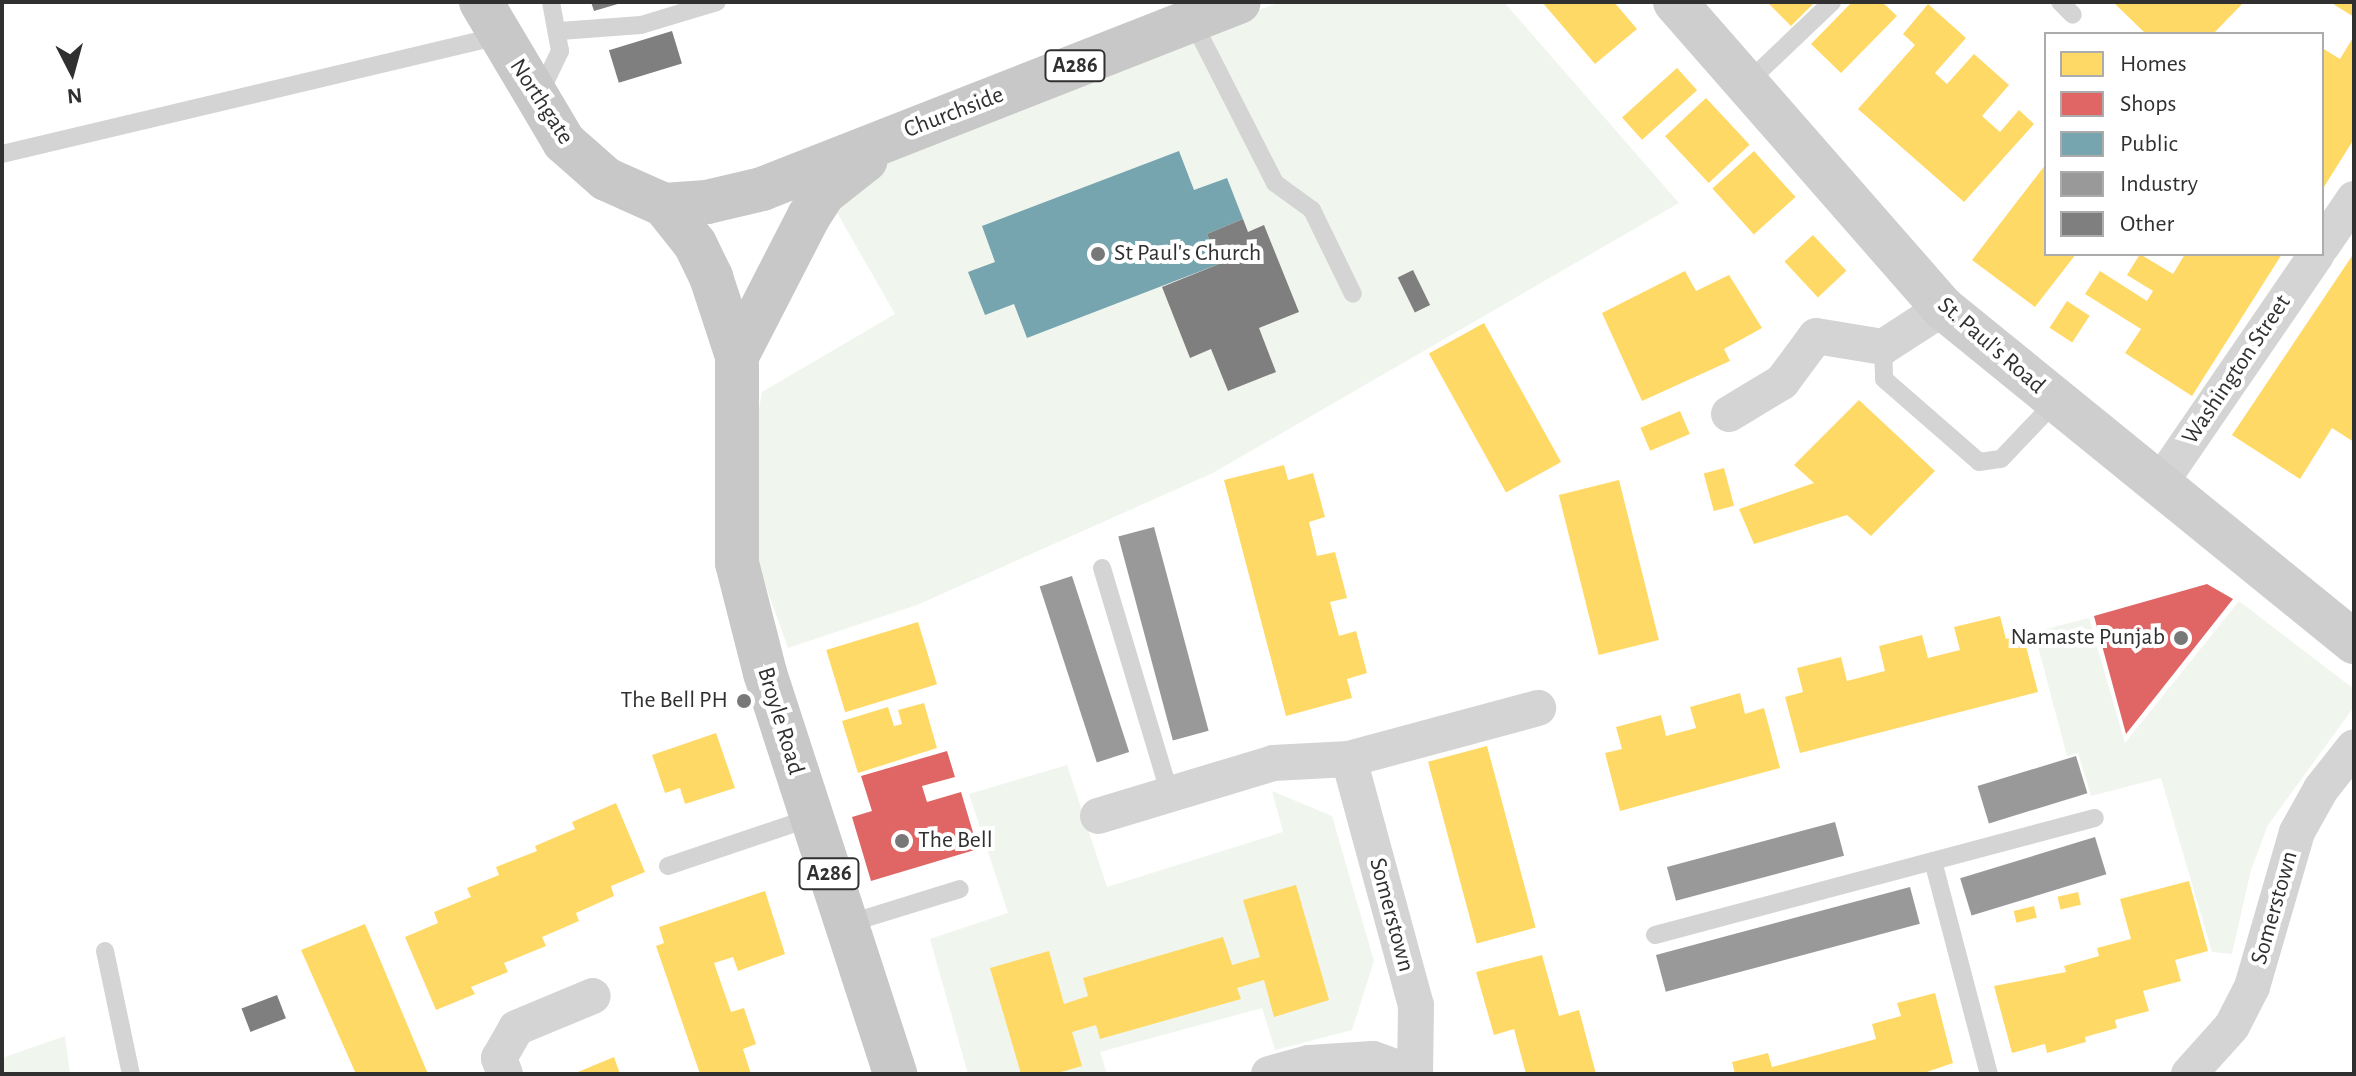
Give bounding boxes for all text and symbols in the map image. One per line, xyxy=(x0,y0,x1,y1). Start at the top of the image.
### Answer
north arrow xyxy=(32,32,112,112)
legend xyxy=(2044,32,2324,256)
road number: A286 xyxy=(1043,48,1107,84)
text: Homes xyxy=(2120,52,2187,76)
street label: Northgate xyxy=(503,54,579,150)
street label: Churchside xyxy=(900,81,1008,145)
text: N xyxy=(66,84,83,108)
text: Shops xyxy=(2120,92,2176,116)
text: Public xyxy=(2120,132,2178,156)
text: Industry xyxy=(2120,172,2198,196)
text: Other xyxy=(2120,212,2174,236)
place label: St Paul's Church xyxy=(1114,240,1261,268)
marker: St Paul's Church xyxy=(1089,245,1107,263)
street label: Washington Street xyxy=(2176,290,2298,450)
street label: St. Paul's Road xyxy=(1931,291,2051,401)
place label: Namaste Punjab xyxy=(2010,624,2165,652)
marker: Namaste Punjab xyxy=(2172,629,2190,647)
street label: Broyle Road xyxy=(750,664,810,778)
place label: The Bell PH xyxy=(621,687,728,715)
marker: The Bell PH xyxy=(735,692,753,710)
place label: The Bell xyxy=(918,827,993,855)
marker: The Bell xyxy=(893,832,911,850)
street label: Somerstown xyxy=(2245,848,2305,968)
street label: Somerstown xyxy=(1362,855,1420,975)
road number: A286 xyxy=(797,856,861,892)

